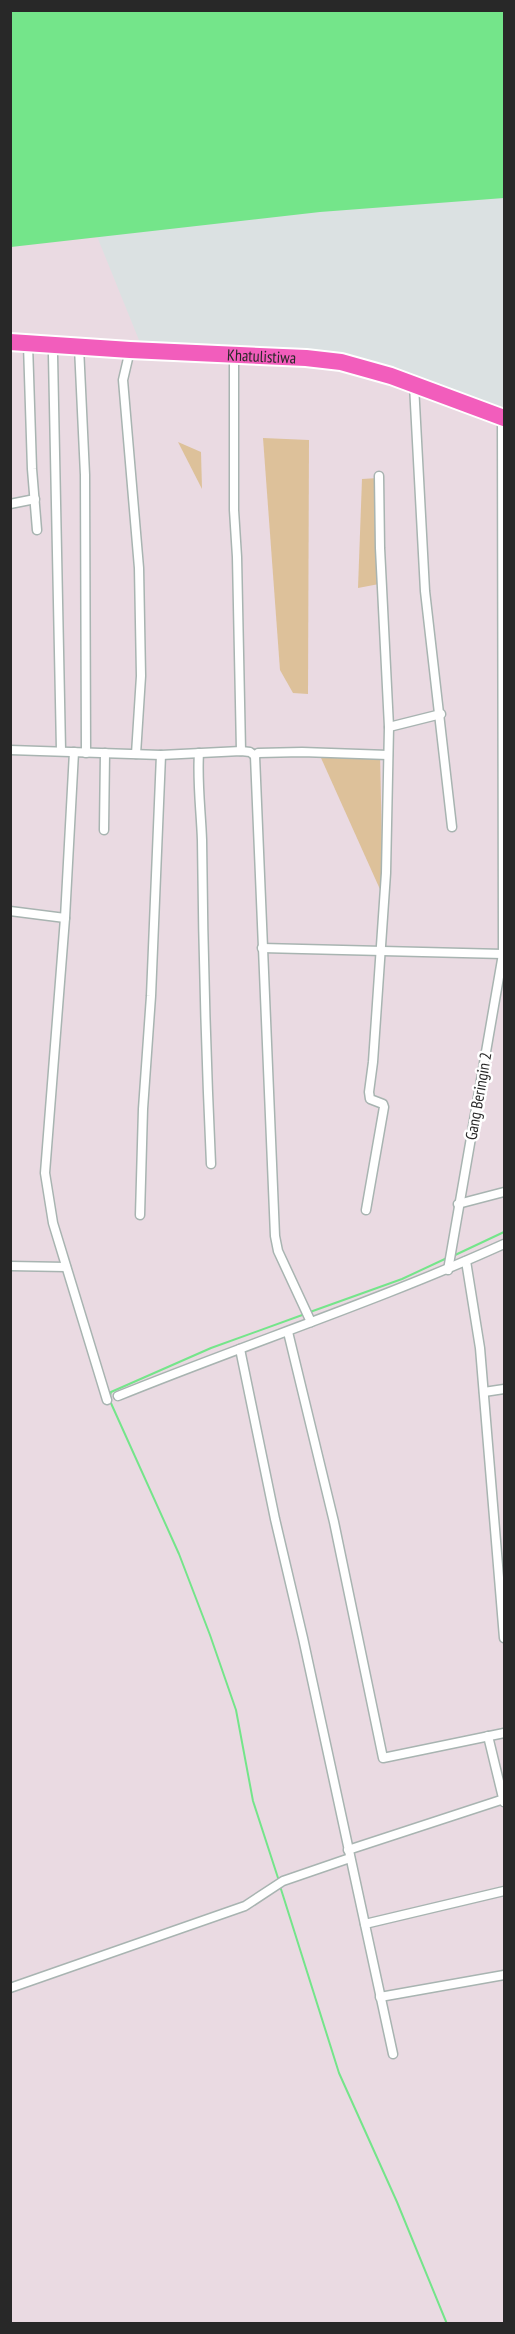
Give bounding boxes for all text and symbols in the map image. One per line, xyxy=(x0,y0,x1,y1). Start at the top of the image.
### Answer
street label: Khatulistiwa xyxy=(227,344,297,368)
street label: Gang Beringin 2 xyxy=(460,1051,496,1141)

